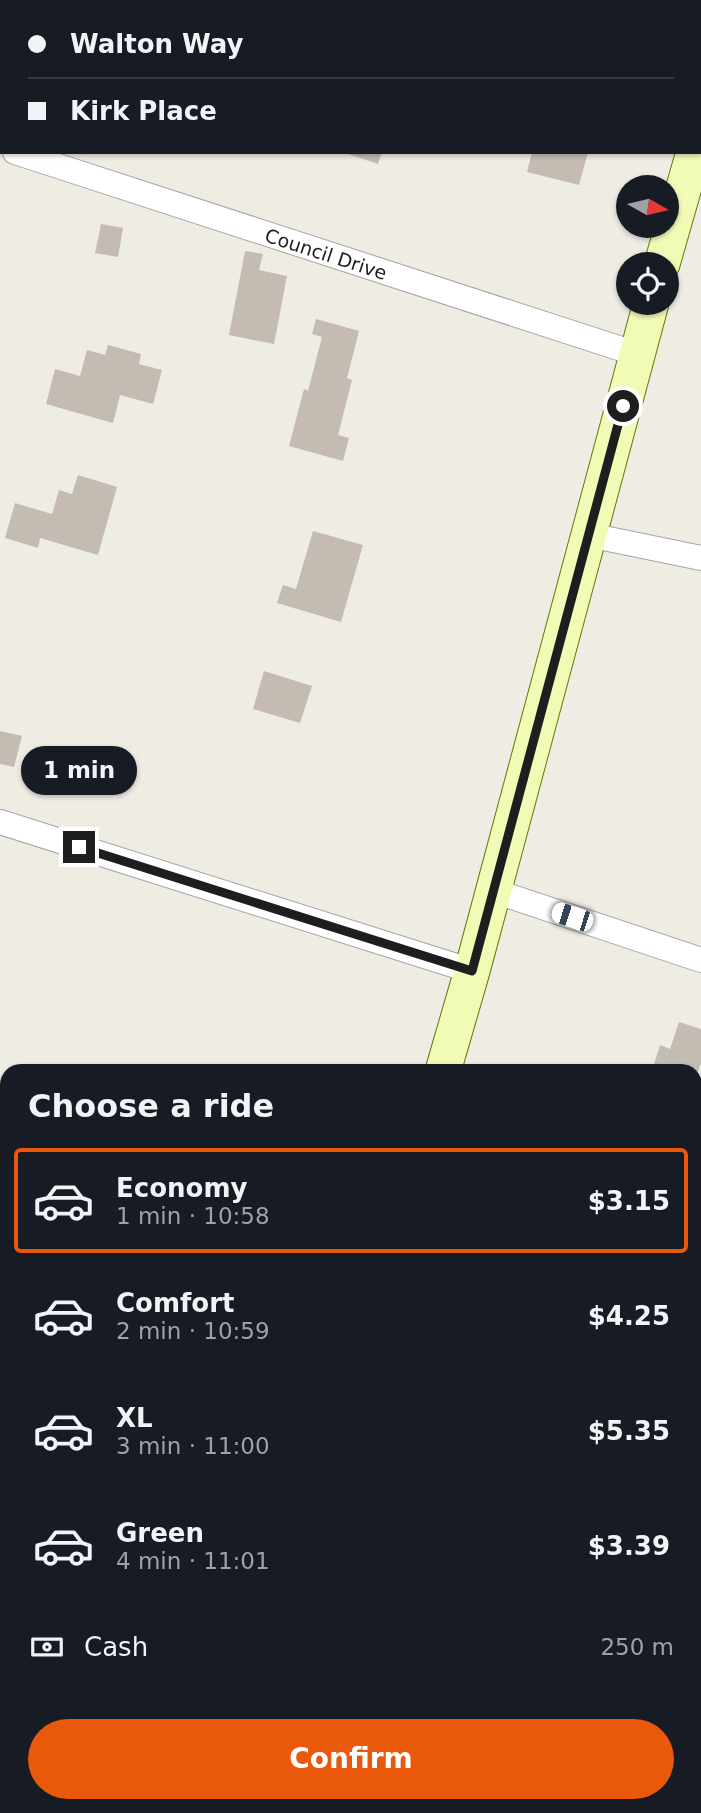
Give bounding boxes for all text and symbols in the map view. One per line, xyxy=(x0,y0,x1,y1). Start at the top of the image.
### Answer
text: Walton Way xyxy=(70,29,244,59)
text: Kirk Place xyxy=(70,96,217,126)
north arrow xyxy=(616,175,679,238)
map controls xyxy=(616,175,679,315)
street label: Council Drive xyxy=(262,224,390,284)
button: locate xyxy=(616,252,679,315)
route start xyxy=(607,390,639,422)
callout: 1 min xyxy=(21,746,137,794)
text: 1 min xyxy=(43,757,115,783)
route end xyxy=(63,831,95,863)
car xyxy=(549,901,596,933)
text: Choose a ride xyxy=(28,1087,274,1125)
icon: car xyxy=(32,1169,95,1232)
text: Economy xyxy=(116,1173,247,1203)
text: $3.15 xyxy=(588,1186,670,1216)
text: 1 min · 10:58 xyxy=(116,1203,270,1229)
icon: car xyxy=(32,1284,95,1347)
text: Comfort xyxy=(116,1288,234,1318)
text: $4.25 xyxy=(588,1301,670,1331)
text: 2 min · 10:59 xyxy=(116,1318,270,1344)
icon: car xyxy=(32,1399,95,1462)
text: XL xyxy=(116,1403,153,1433)
text: $5.35 xyxy=(588,1416,670,1446)
text: 3 min · 11:00 xyxy=(116,1433,270,1459)
icon: car xyxy=(32,1514,95,1577)
text: Green xyxy=(116,1518,204,1548)
text: $3.39 xyxy=(588,1531,670,1561)
text: 4 min · 11:01 xyxy=(116,1548,270,1574)
icon: cash xyxy=(28,1628,66,1666)
text: Cash xyxy=(84,1632,148,1662)
text: 250 m xyxy=(600,1634,674,1660)
button: Confirm xyxy=(28,1719,674,1799)

